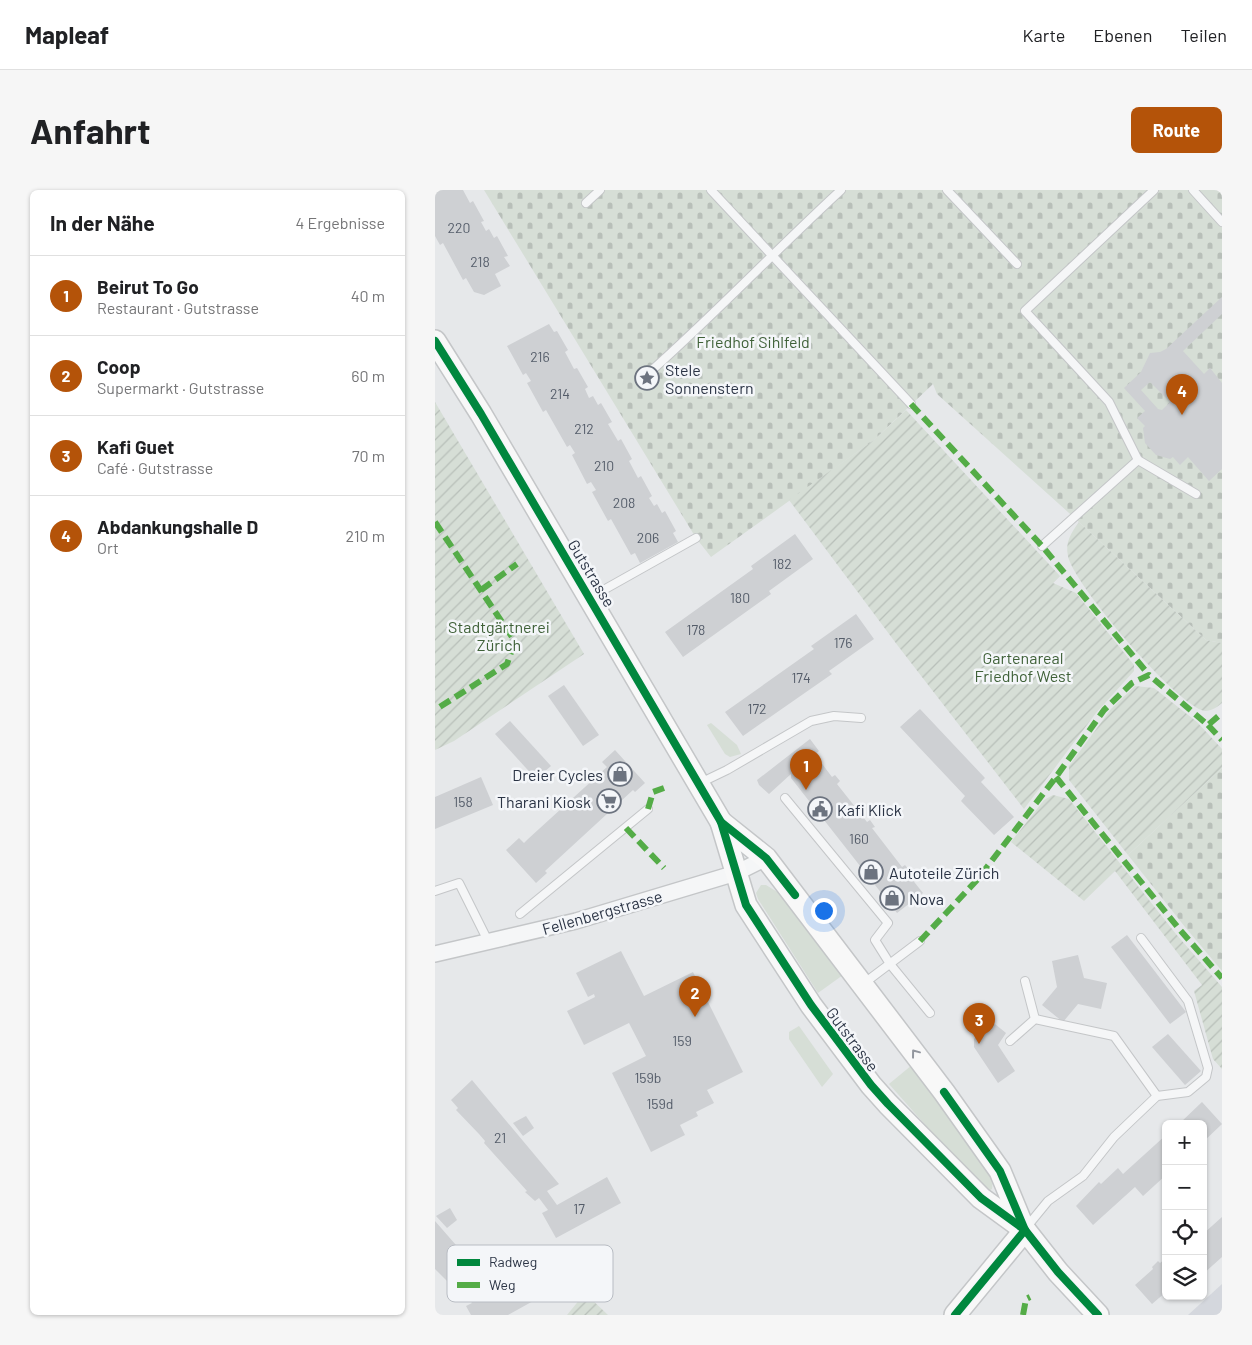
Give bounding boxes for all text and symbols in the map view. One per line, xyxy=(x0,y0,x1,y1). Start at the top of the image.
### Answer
text: Mapleaf xyxy=(25,20,109,49)
text: Karte xyxy=(1022,24,1065,46)
text: Ebenen xyxy=(1093,24,1152,46)
text: Teilen xyxy=(1180,24,1227,46)
button: Route xyxy=(1131,107,1222,153)
text: Anfahrt xyxy=(30,109,150,151)
text: In der Nähe xyxy=(50,210,155,235)
text: 4 Ergebnisse xyxy=(295,213,385,232)
house number: 220 xyxy=(448,219,470,236)
house number: 218 xyxy=(470,253,490,270)
text: Beirut To Go xyxy=(97,275,199,298)
text: 1 xyxy=(63,286,69,305)
text: 40 m xyxy=(351,286,385,305)
text: Restaurant · Gutstrasse xyxy=(97,298,259,317)
park label: Friedhof Sihlfeld xyxy=(696,332,810,351)
house number: 216 xyxy=(530,348,550,365)
text: Coop xyxy=(97,355,141,378)
place label: Stele Sonnenstern xyxy=(665,360,754,397)
place icon: Stele Sonnenstern xyxy=(634,365,660,391)
text: 2 xyxy=(62,366,70,385)
text: 60 m xyxy=(351,366,385,385)
pin: 4 xyxy=(1166,374,1198,415)
text: Supermarkt · Gutstrasse xyxy=(97,378,264,397)
house number: 214 xyxy=(550,385,570,402)
house number: 212 xyxy=(574,420,594,437)
text: Kafi Guet xyxy=(97,435,174,458)
text: 3 xyxy=(62,446,70,465)
text: 70 m xyxy=(352,446,385,465)
house number: 210 xyxy=(594,457,614,474)
text: Café · Gutstrasse xyxy=(97,458,213,477)
house number: 208 xyxy=(613,494,635,511)
text: Abdankungshalle D xyxy=(97,515,258,538)
text: 4 xyxy=(61,526,71,545)
text: 210 m xyxy=(346,526,385,545)
house number: 206 xyxy=(637,529,659,546)
street label: Gutstrasse xyxy=(564,536,620,610)
text: Ort xyxy=(97,538,119,557)
house number: 182 xyxy=(772,555,792,572)
house number: 180 xyxy=(730,589,750,606)
park label: Stadtgärtnerei Zürich xyxy=(448,617,550,654)
house number: 178 xyxy=(687,621,705,638)
house number: 176 xyxy=(834,634,852,651)
park label: Gartenareal Friedhof West xyxy=(974,648,1072,685)
house number: 174 xyxy=(791,669,811,686)
house number: 172 xyxy=(747,700,767,717)
pin: 1 xyxy=(790,749,822,790)
shop icon: Dreier Cycles xyxy=(607,761,633,787)
place label: Dreier Cycles xyxy=(512,765,603,784)
supermarket icon: Tharani Kiosk xyxy=(596,788,622,814)
place label: Tharani Kiosk xyxy=(497,792,591,811)
house number: 158 xyxy=(453,793,473,810)
public building icon: Kafi Klick xyxy=(807,796,833,822)
place label: Kafi Klick xyxy=(837,800,902,819)
house number: 160 xyxy=(849,830,869,847)
shop icon: Autoteile Zürich xyxy=(858,859,884,885)
place label: Autoteile Zürich xyxy=(889,863,999,882)
shop icon: Nova xyxy=(879,885,905,911)
street label: Fellenbergstrasse xyxy=(540,886,664,938)
place label: Nova xyxy=(909,889,944,908)
your location xyxy=(811,898,837,924)
pin: 2 xyxy=(679,976,711,1017)
street label: Gutstrasse xyxy=(823,1003,883,1075)
pin: 3 xyxy=(963,1003,995,1044)
house number: 159 xyxy=(672,1032,692,1049)
one-way arrow xyxy=(912,1049,921,1059)
house number: 159b xyxy=(634,1069,662,1086)
house number: 159d xyxy=(646,1095,674,1112)
map controls xyxy=(1162,1120,1207,1300)
button: + xyxy=(1162,1120,1207,1165)
house number: 21 xyxy=(494,1129,506,1146)
button: − xyxy=(1162,1165,1207,1210)
house number: 17 xyxy=(573,1200,585,1217)
button: locate xyxy=(1162,1210,1207,1255)
legend xyxy=(447,1245,613,1302)
text: Radweg xyxy=(489,1253,537,1270)
button: layers xyxy=(1162,1255,1207,1300)
text: Weg xyxy=(489,1276,516,1293)

